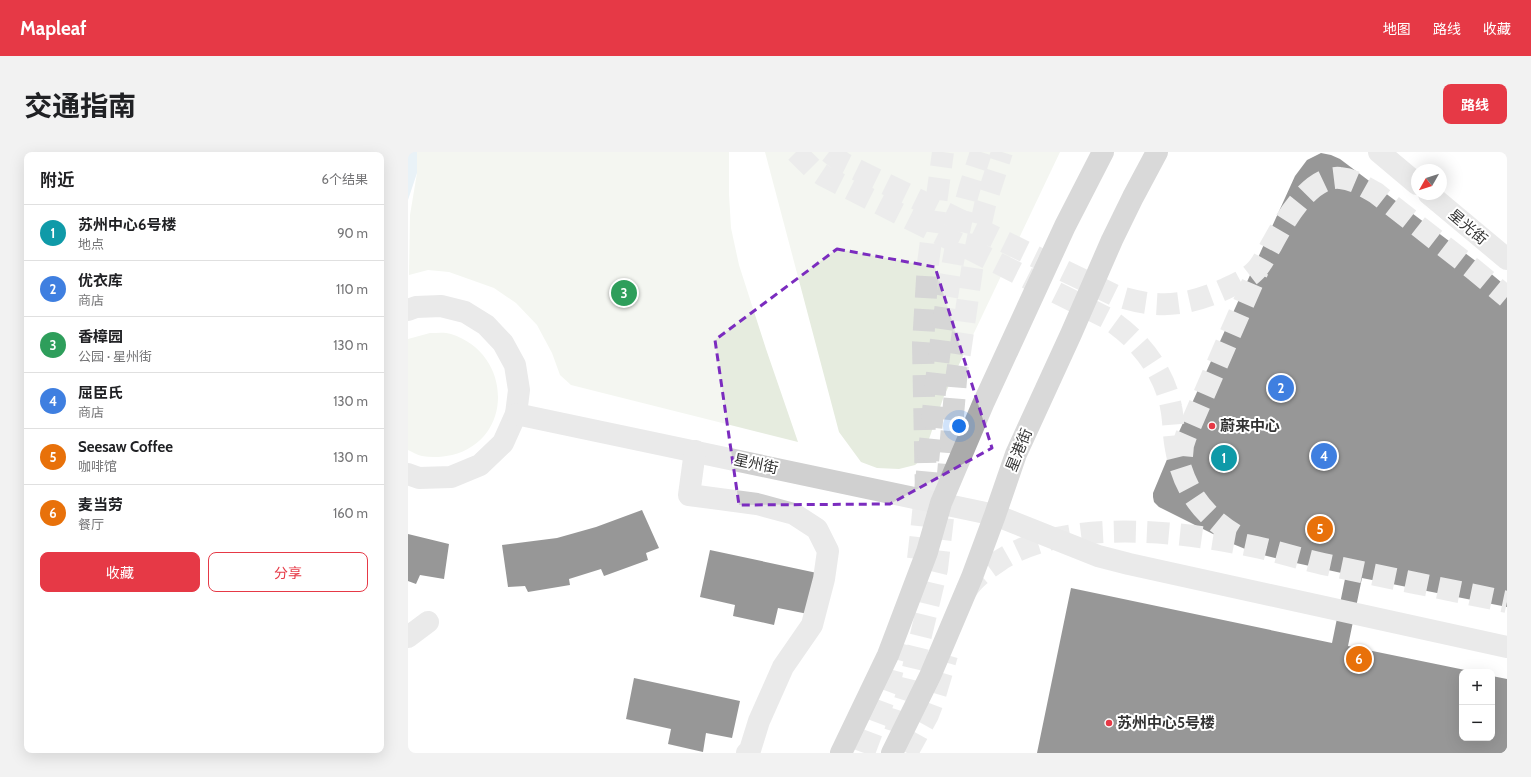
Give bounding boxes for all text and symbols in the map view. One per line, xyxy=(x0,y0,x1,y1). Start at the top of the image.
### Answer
text: Mapleaf xyxy=(20,17,87,40)
text: 地图 xyxy=(1383,20,1411,38)
text: 路线 xyxy=(1433,20,1461,38)
text: 收藏 xyxy=(1483,20,1511,38)
button: 路线 xyxy=(1443,84,1507,124)
text: 交通指南 xyxy=(24,89,136,123)
north arrow xyxy=(1411,164,1447,200)
text: 附近 xyxy=(40,170,74,190)
text: 6个结果 xyxy=(322,171,368,187)
street label: 星光街 xyxy=(1445,206,1491,248)
text: 苏州中心6号楼 xyxy=(78,216,176,234)
text: 1 xyxy=(51,225,55,241)
text: 90 m xyxy=(337,225,368,241)
text: 地点 xyxy=(78,236,104,252)
text: 优衣库 xyxy=(78,272,123,290)
pin: 3 xyxy=(611,278,637,308)
text: 2 xyxy=(50,281,56,297)
text: 110 m xyxy=(336,281,368,297)
text: 商店 xyxy=(78,292,104,308)
text: 香樟园 xyxy=(78,328,123,346)
text: 3 xyxy=(49,337,57,353)
text: 130 m xyxy=(333,337,368,353)
text: 公园 · 星州街 xyxy=(78,348,152,364)
pin: 2 xyxy=(1268,373,1294,403)
text: 屈臣氏 xyxy=(78,384,123,402)
text: 4 xyxy=(49,393,57,409)
text: 130 m xyxy=(333,393,368,409)
text: 商店 xyxy=(78,404,104,420)
your location xyxy=(949,416,969,436)
place label: 蔚来中心 xyxy=(1220,417,1280,435)
marker: 蔚来中心 xyxy=(1207,421,1217,431)
street label: 星港街 xyxy=(1002,426,1036,474)
text: Seesaw Coffee xyxy=(78,438,173,456)
pin: 4 xyxy=(1311,441,1337,471)
pin: 1 xyxy=(1211,443,1237,473)
text: 5 xyxy=(50,449,56,465)
text: 130 m xyxy=(333,449,368,465)
street label: 星州街 xyxy=(732,451,780,477)
text: 咖啡馆 xyxy=(78,458,117,474)
text: 麦当劳 xyxy=(78,496,123,514)
text: 6 xyxy=(49,505,57,521)
text: 160 m xyxy=(333,505,368,521)
pin: 5 xyxy=(1307,514,1333,544)
text: 餐厅 xyxy=(78,516,104,532)
button: 收藏 xyxy=(40,552,200,592)
button: 分享 xyxy=(208,552,368,592)
pin: 6 xyxy=(1346,644,1372,674)
map controls xyxy=(1459,669,1495,741)
button: + xyxy=(1459,669,1495,705)
button: − xyxy=(1459,705,1495,741)
place label: 苏州中心5号楼 xyxy=(1117,714,1215,732)
marker: 苏州中心5号楼 xyxy=(1104,718,1114,728)

